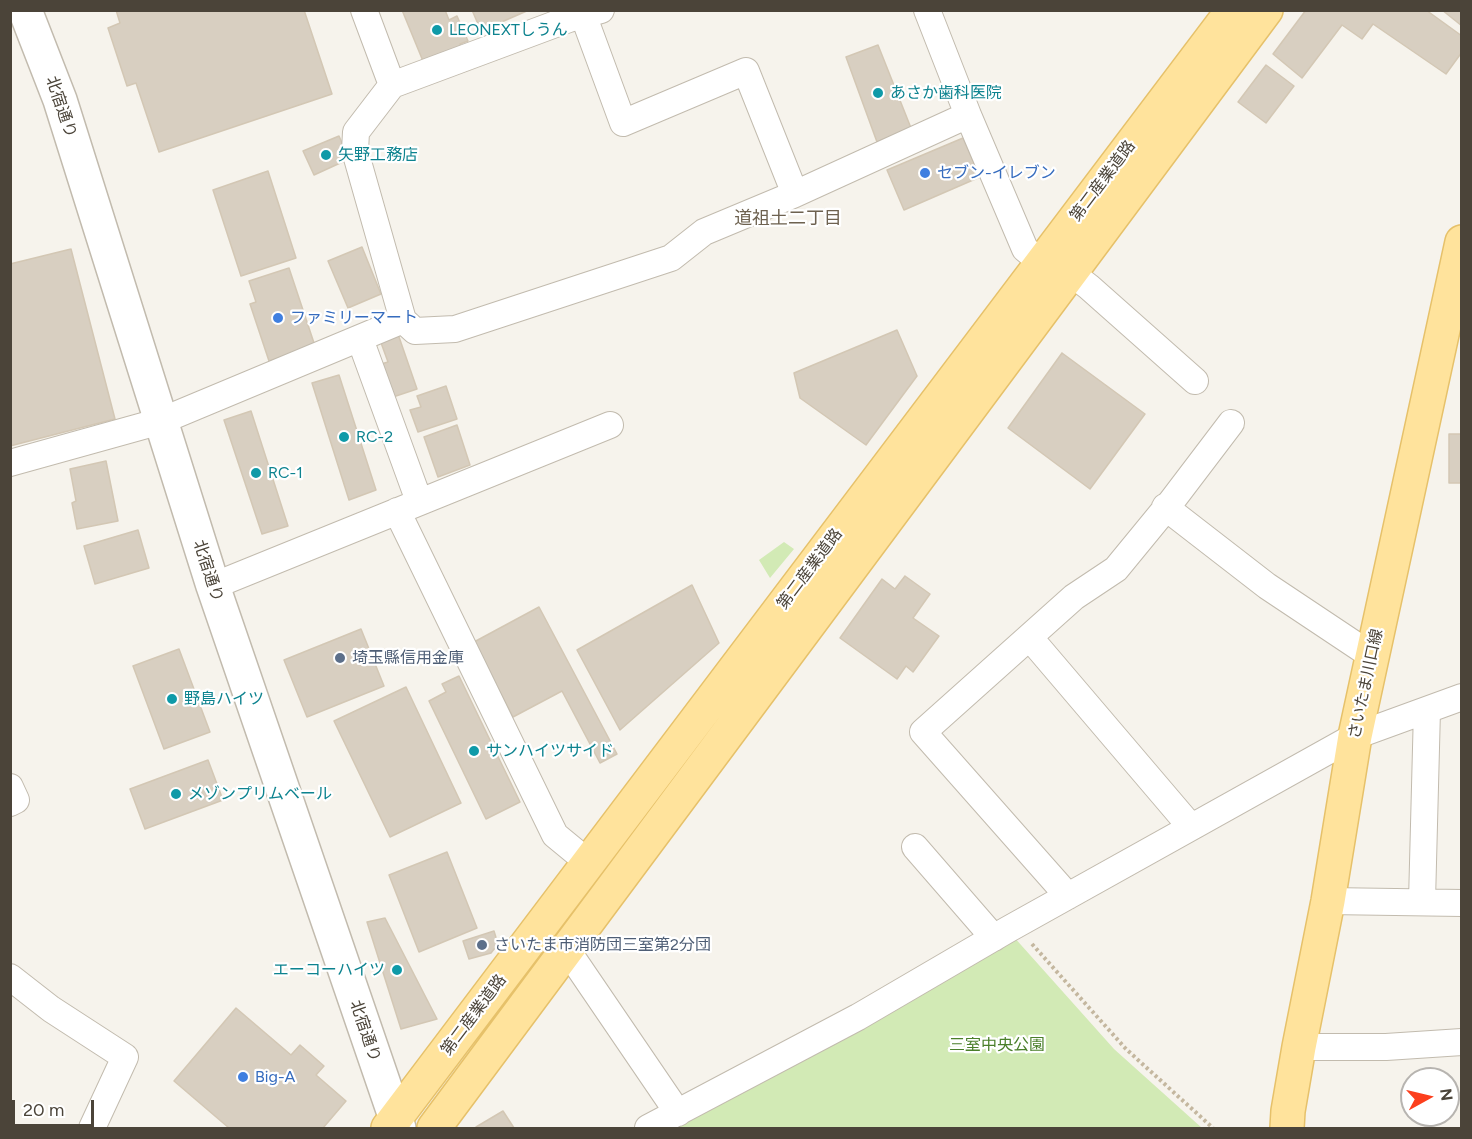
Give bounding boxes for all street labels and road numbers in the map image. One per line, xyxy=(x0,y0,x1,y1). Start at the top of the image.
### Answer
street label: 北宿通り xyxy=(42,74,80,140)
street label: 第二産業道路 xyxy=(1066,137,1140,225)
street label: 第二産業道路 xyxy=(773,525,847,613)
street label: 北宿通り xyxy=(189,538,227,604)
street label: さいたま川口線 xyxy=(1345,627,1387,741)
street label: 第二産業道路 xyxy=(437,971,511,1059)
street label: 北宿通り xyxy=(346,998,384,1064)

